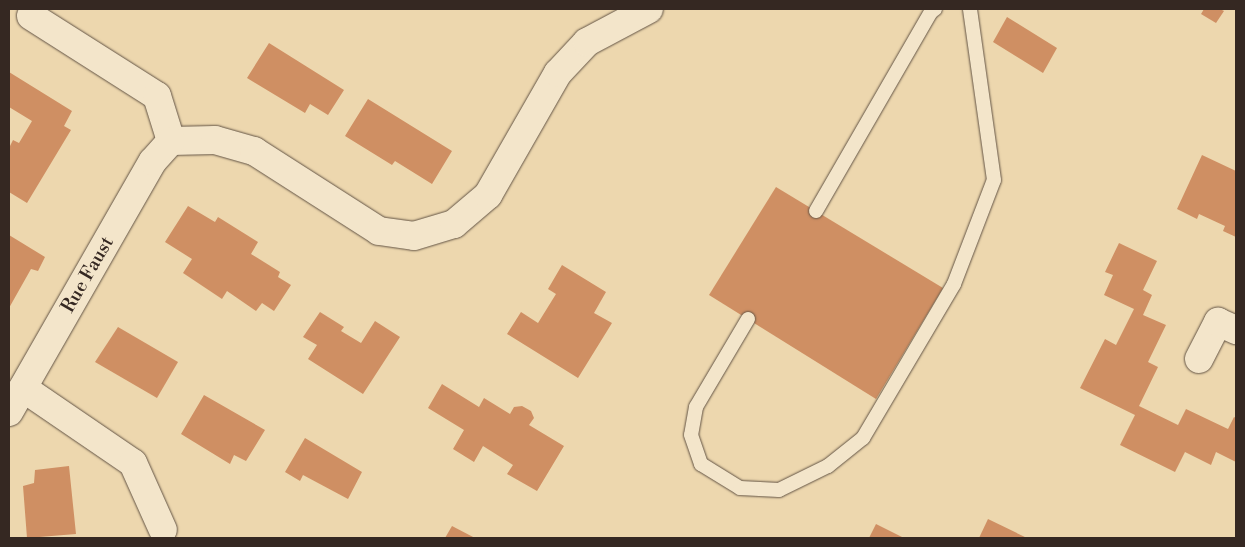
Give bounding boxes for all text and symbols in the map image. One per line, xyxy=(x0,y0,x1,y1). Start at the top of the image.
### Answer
street label: Rue Faust xyxy=(57,233,119,317)

